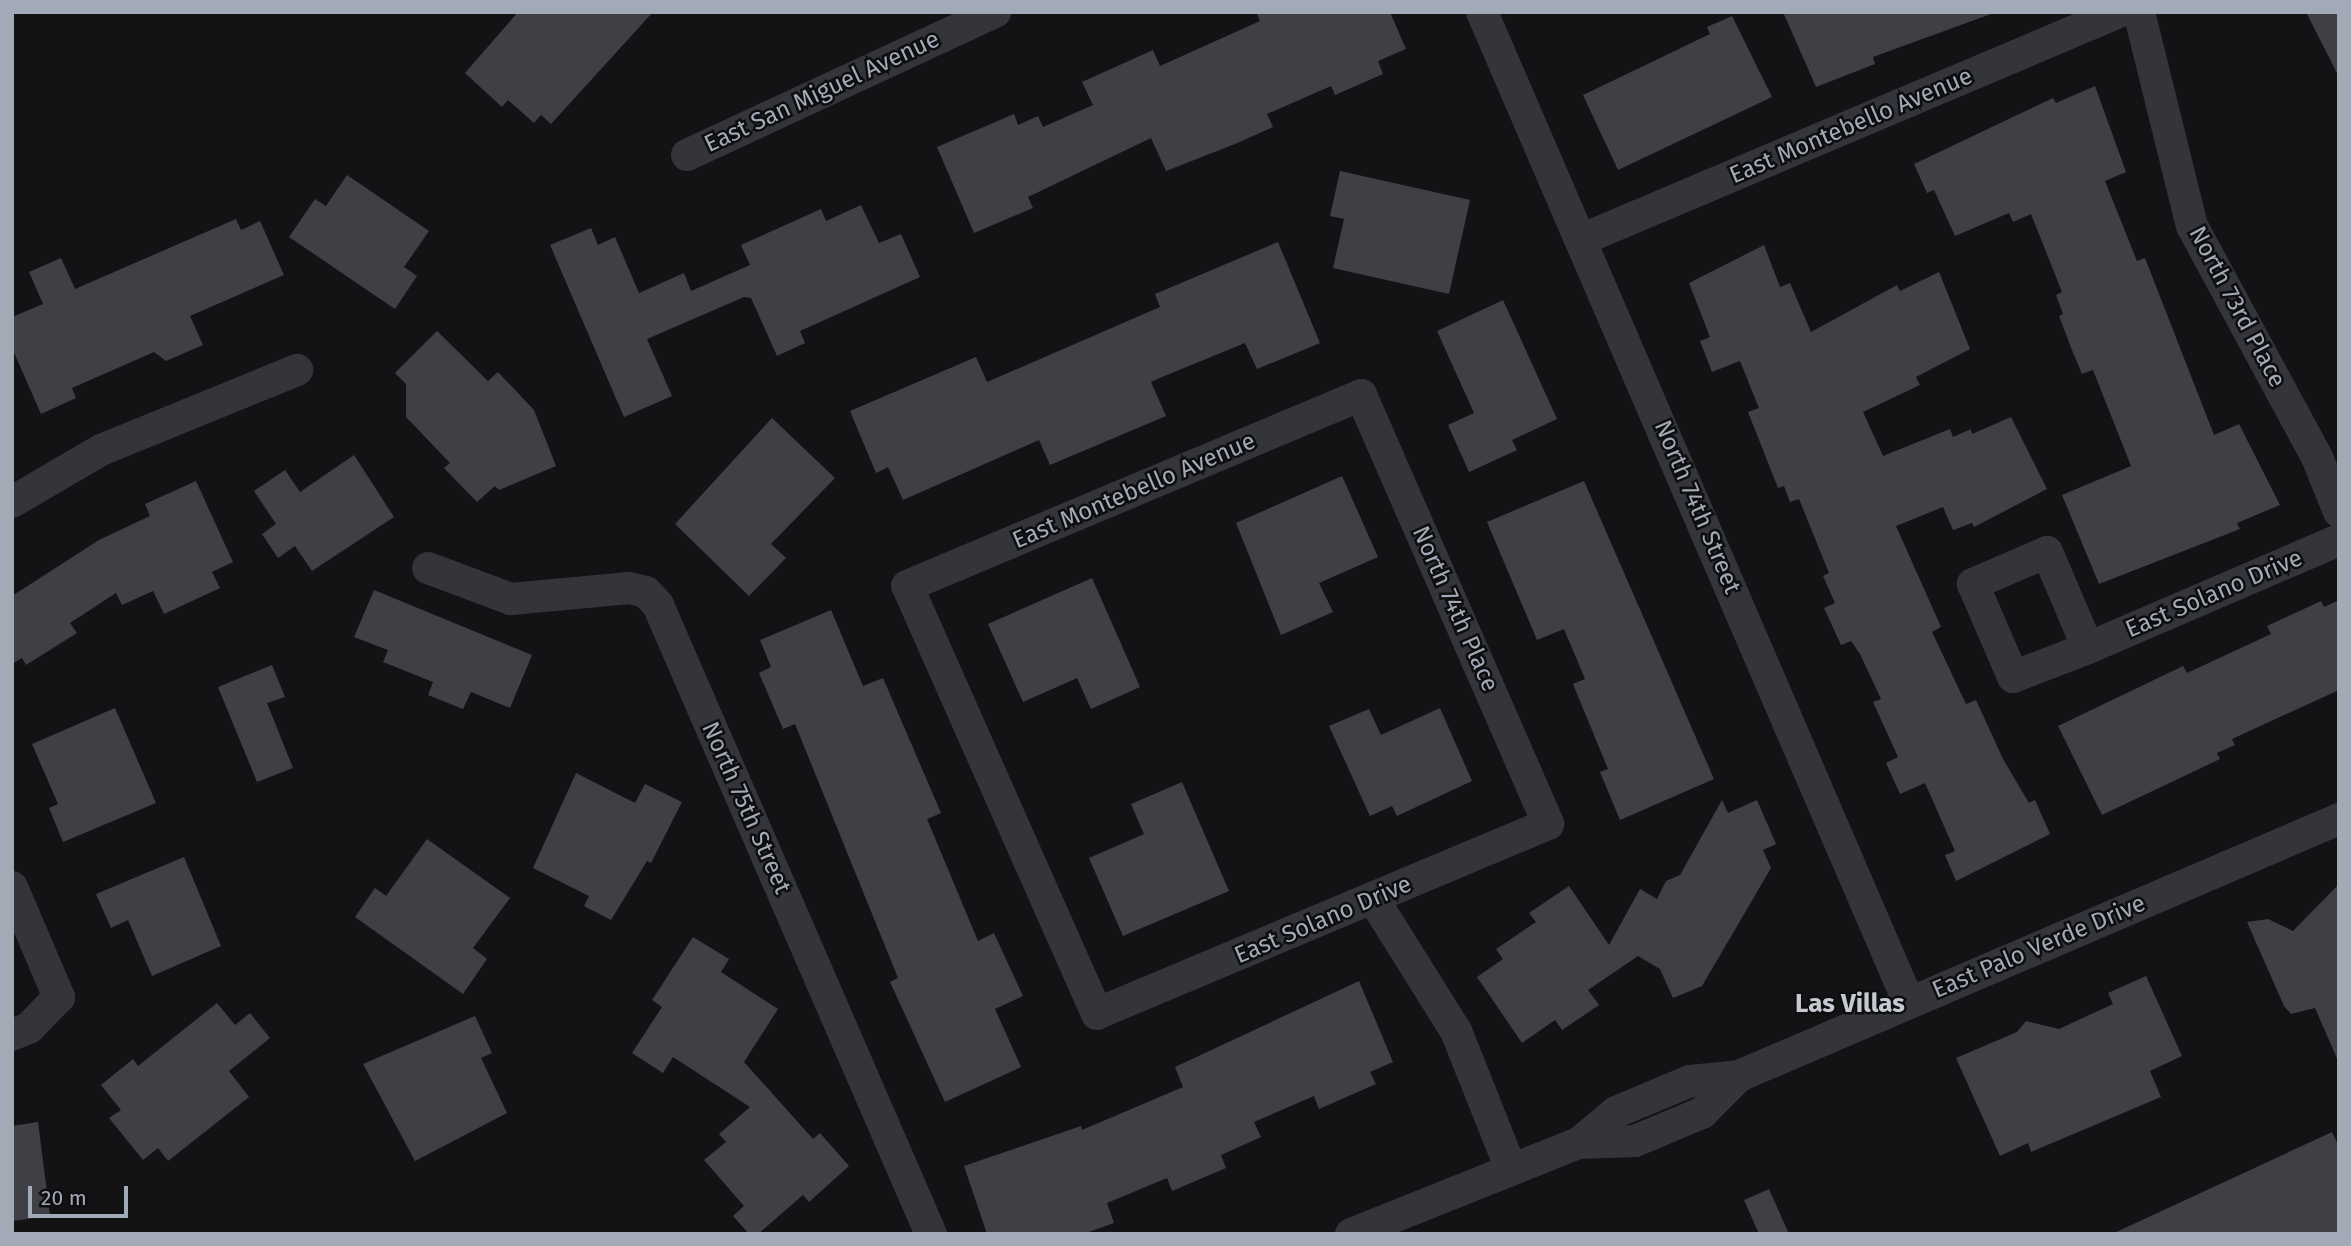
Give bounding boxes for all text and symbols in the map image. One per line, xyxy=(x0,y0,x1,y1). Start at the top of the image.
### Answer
street label: East San Miguel Avenue xyxy=(700,25,944,159)
street label: East Montebello Avenue xyxy=(1725,62,1977,190)
street label: North 73rd Place xyxy=(2182,222,2292,392)
street label: North 74th Street xyxy=(1648,416,1746,598)
street label: East Montebello Avenue xyxy=(1008,427,1260,555)
street label: North 74th Place xyxy=(1406,522,1504,696)
street label: East Solano Drive xyxy=(2121,544,2307,644)
street label: North 75th Street xyxy=(695,718,797,898)
street label: East Solano Drive xyxy=(1230,870,1416,970)
street label: East Palo Verde Drive xyxy=(1928,889,2150,1005)
district label: Las Villas xyxy=(1795,988,1905,1020)
scale bar xyxy=(32,1172,131,1216)
text: 20 m xyxy=(41,1185,87,1211)

